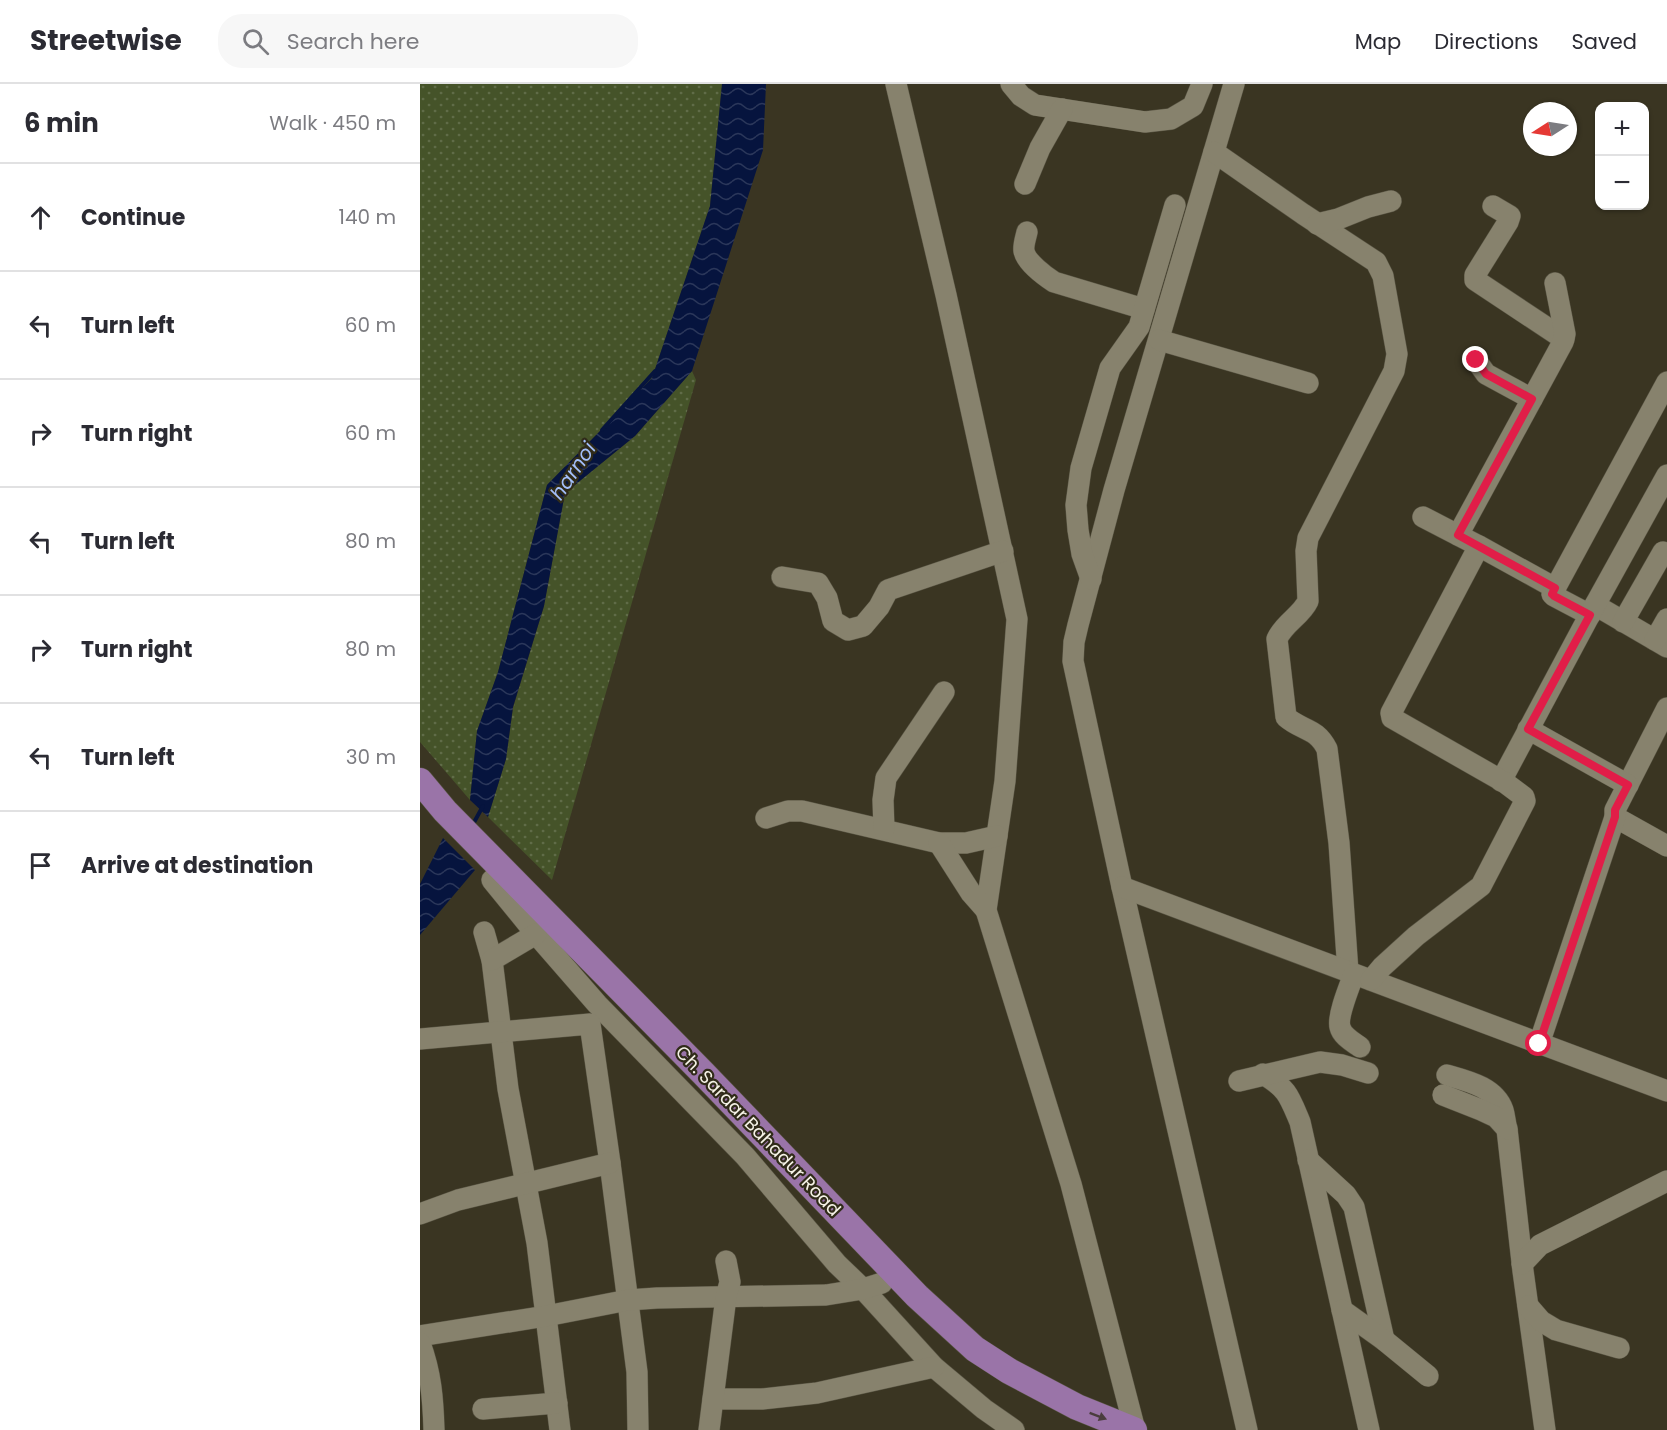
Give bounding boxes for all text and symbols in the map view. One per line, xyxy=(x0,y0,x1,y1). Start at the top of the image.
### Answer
search box xyxy=(218,14,638,68)
text: Streetwise xyxy=(30,21,182,60)
icon: search xyxy=(239,25,272,58)
text: Search here xyxy=(287,26,419,57)
text: Map xyxy=(1355,27,1401,56)
text: Directions xyxy=(1434,27,1538,56)
text: Saved xyxy=(1571,27,1637,56)
north arrow xyxy=(1523,102,1577,156)
map controls xyxy=(1595,102,1649,210)
button: + xyxy=(1595,102,1649,156)
text: 6 min xyxy=(24,105,99,141)
text: Walk · 450 m xyxy=(269,109,396,137)
button: − xyxy=(1595,156,1649,210)
icon: ahead xyxy=(24,201,57,234)
text: Continue xyxy=(81,202,185,233)
text: 140 m xyxy=(339,203,396,231)
icon: left xyxy=(24,309,57,342)
text: Turn left xyxy=(81,310,175,341)
text: 60 m xyxy=(345,311,396,339)
route end xyxy=(1462,346,1488,372)
icon: right xyxy=(24,417,57,450)
text: Turn right xyxy=(81,418,192,449)
text: 60 m xyxy=(345,419,396,447)
water label: harnoi xyxy=(543,436,603,505)
icon: left xyxy=(24,525,57,558)
text: Turn left xyxy=(81,526,175,557)
text: 80 m xyxy=(345,527,396,555)
icon: right xyxy=(24,633,57,666)
text: Turn right xyxy=(81,634,192,665)
text: 80 m xyxy=(345,635,396,663)
icon: left xyxy=(24,741,57,774)
text: Turn left xyxy=(81,742,175,773)
text: 30 m xyxy=(346,743,396,771)
icon: arrive xyxy=(24,849,57,882)
text: Arrive at destination xyxy=(81,850,313,881)
route start xyxy=(1525,1030,1551,1056)
street label: Ch. Sardar Bahadur Road xyxy=(670,1040,847,1221)
one-way arrow xyxy=(1089,1411,1107,1421)

